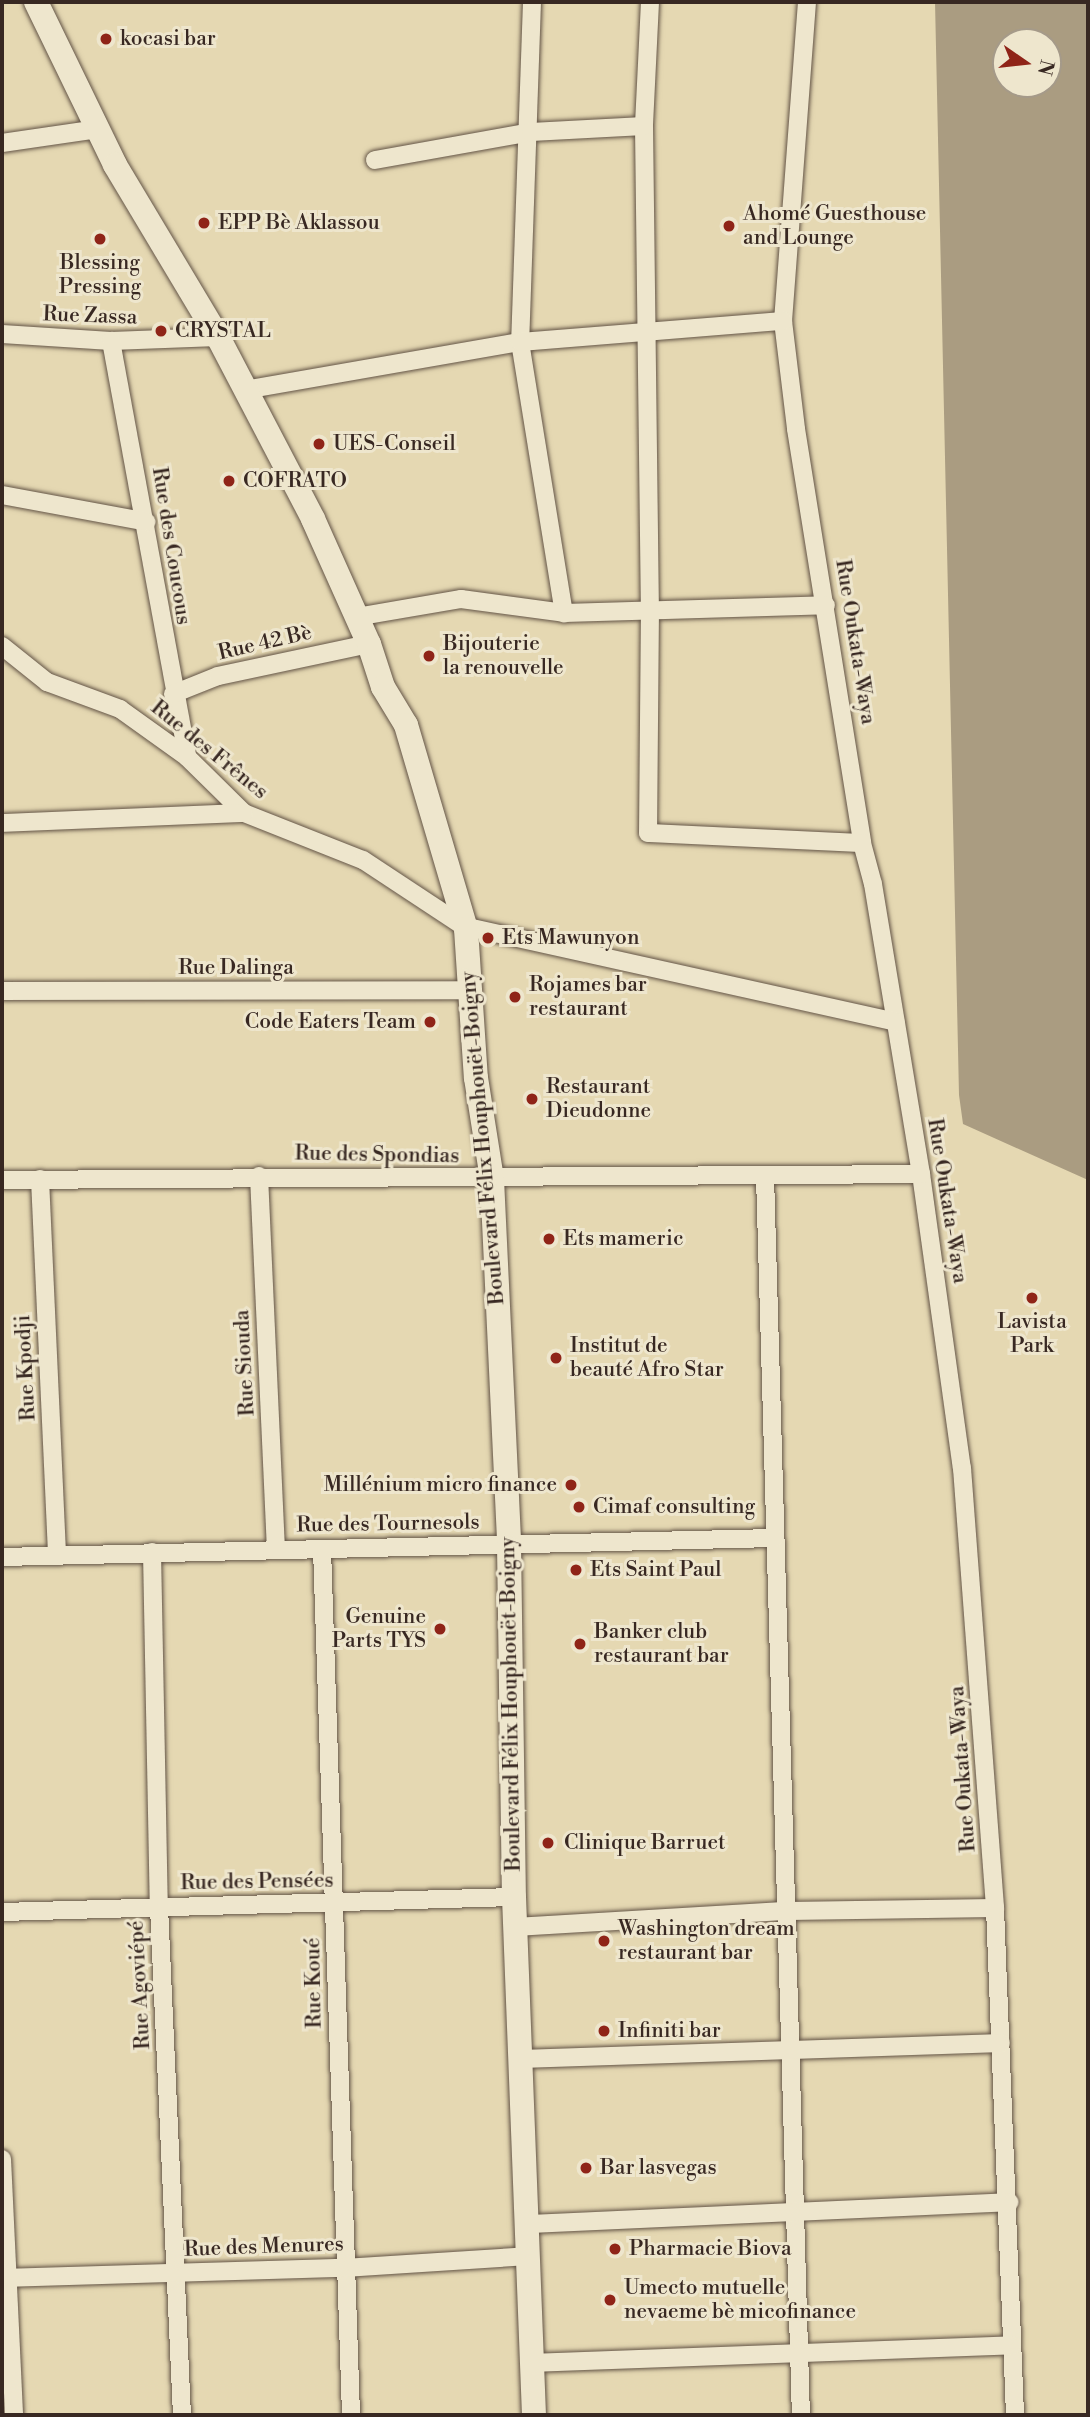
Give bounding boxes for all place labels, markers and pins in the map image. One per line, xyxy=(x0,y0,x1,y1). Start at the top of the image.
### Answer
place label: kocasi bar xyxy=(120,26,216,52)
marker: kocasi bar xyxy=(98,31,114,47)
place label: Ahomé Guesthouse and Lounge xyxy=(743,201,926,251)
place label: EPP Bè Aklassou xyxy=(218,210,380,236)
marker: EPP Bè Aklassou xyxy=(196,215,212,231)
marker: Ahomé Guesthouse and Lounge xyxy=(721,218,737,234)
marker: Blessing Pressing xyxy=(92,231,108,247)
place label: Blessing Pressing xyxy=(59,250,141,300)
place label: CRYSTAL xyxy=(175,318,271,344)
marker: CRYSTAL xyxy=(153,323,169,339)
place label: UES-Conseil xyxy=(333,431,456,457)
marker: UES-Conseil xyxy=(311,436,327,452)
place label: COFRATO xyxy=(243,468,347,494)
marker: COFRATO xyxy=(221,473,237,489)
place label: Bijouterie la renouvelle xyxy=(443,631,564,681)
marker: Bijouterie la renouvelle xyxy=(421,648,437,664)
place label: Ets Mawunyon xyxy=(502,925,639,951)
marker: Ets Mawunyon xyxy=(480,930,496,946)
place label: Rojames bar restaurant xyxy=(529,972,647,1022)
marker: Rojames bar restaurant xyxy=(507,989,523,1005)
place label: Code Eaters Team xyxy=(245,1009,416,1035)
marker: Code Eaters Team xyxy=(422,1014,438,1030)
place label: Restaurant Dieudonne xyxy=(546,1074,651,1124)
marker: Restaurant Dieudonne xyxy=(524,1091,540,1107)
place label: Ets mameric xyxy=(563,1226,684,1252)
marker: Ets mameric xyxy=(541,1231,557,1247)
marker: Lavista Park xyxy=(1024,1290,1040,1306)
place label: Lavista Park xyxy=(997,1309,1067,1359)
place label: Institut de beauté Afro Star xyxy=(570,1333,724,1383)
marker: Institut de beauté Afro Star xyxy=(548,1350,564,1366)
place label: Millénium micro finance xyxy=(324,1472,557,1498)
marker: Millénium micro finance xyxy=(563,1477,579,1493)
place label: Cimaf consulting xyxy=(593,1494,755,1520)
marker: Cimaf consulting xyxy=(571,1499,587,1515)
place label: Ets Saint Paul xyxy=(590,1557,721,1583)
marker: Ets Saint Paul xyxy=(568,1562,584,1578)
place label: Genuine Parts TYS xyxy=(332,1604,426,1654)
place label: Banker club restaurant bar xyxy=(594,1619,729,1669)
marker: Genuine Parts TYS xyxy=(432,1621,448,1637)
marker: Banker club restaurant bar xyxy=(572,1636,588,1652)
place label: Clinique Barruet xyxy=(564,1830,725,1856)
marker: Clinique Barruet xyxy=(538,1833,558,1853)
place label: Washington dream restaurant bar xyxy=(618,1916,795,1966)
marker: Washington dream restaurant bar xyxy=(596,1933,612,1949)
place label: Infiniti bar xyxy=(618,2018,721,2044)
marker: Infiniti bar xyxy=(596,2023,612,2039)
place label: Bar lasvegas xyxy=(600,2155,717,2181)
marker: Bar lasvegas xyxy=(578,2160,594,2176)
place label: Pharmacie Biova xyxy=(629,2236,792,2262)
marker: Pharmacie Biova xyxy=(607,2241,623,2257)
place label: Umecto mutuelle nevaeme bè micofinance xyxy=(624,2275,856,2325)
marker: Umecto mutuelle nevaeme bè micofinance xyxy=(602,2292,618,2308)

